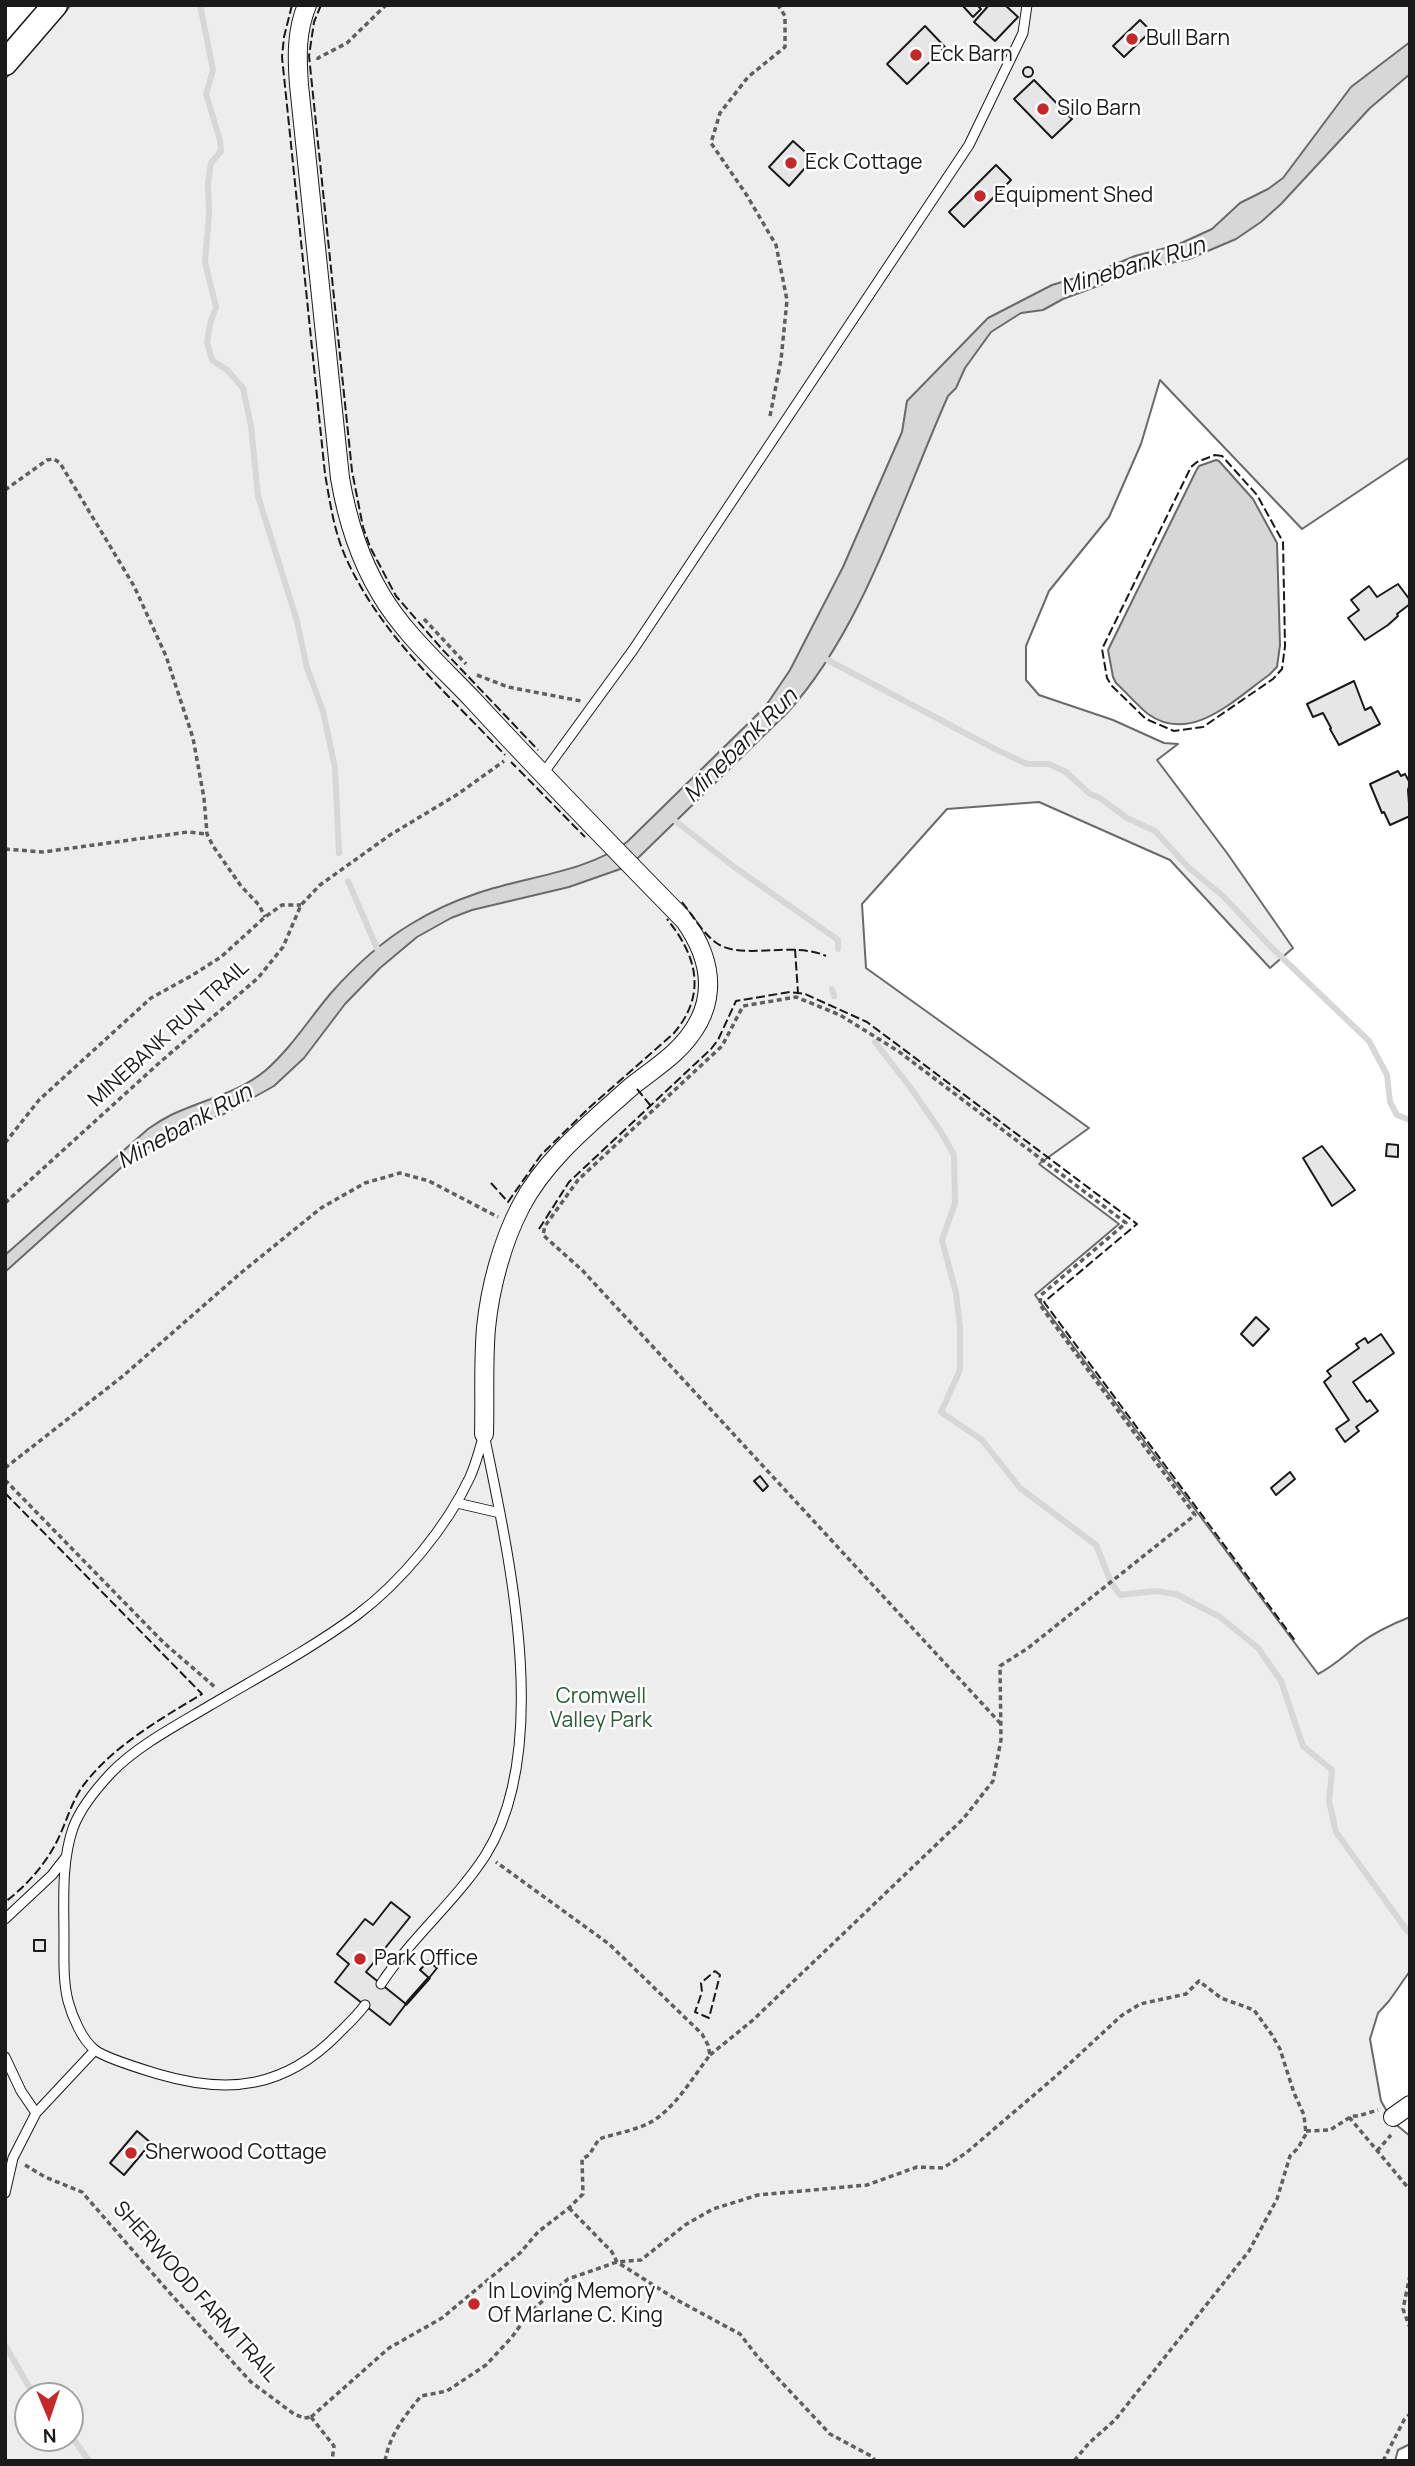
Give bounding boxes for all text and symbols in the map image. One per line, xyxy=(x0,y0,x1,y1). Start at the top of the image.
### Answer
place label: Bull Barn xyxy=(1146,26,1230,52)
marker: Bull Barn xyxy=(1124,31,1140,47)
place label: Eck Barn xyxy=(930,42,1013,68)
marker: Eck Barn xyxy=(908,47,924,63)
place label: Silo Barn xyxy=(1057,96,1141,122)
marker: Silo Barn xyxy=(1035,101,1051,117)
place label: Eck Cottage xyxy=(805,150,923,176)
marker: Eck Cottage xyxy=(783,155,799,171)
place label: Equipment Shed xyxy=(994,183,1153,209)
marker: Equipment Shed xyxy=(972,188,988,204)
water label: Minebank Run xyxy=(1057,232,1209,302)
water label: Minebank Run xyxy=(678,683,804,809)
street label: MINEBANK RUN TRAIL xyxy=(84,955,254,1113)
water label: Minebank Run xyxy=(113,1079,257,1175)
park label: Cromwell Valley Park xyxy=(550,1684,652,1734)
place label: Park Office xyxy=(374,1946,478,1972)
marker: Park Office xyxy=(352,1951,368,1967)
place label: Sherwood Cottage xyxy=(145,2140,327,2166)
marker: Sherwood Cottage xyxy=(123,2145,139,2161)
street label: SHERWOOD FARM TRAIL xyxy=(107,2197,283,2387)
place label: In Loving Memory Of Marlane C. King xyxy=(488,2279,663,2329)
marker: In Loving Memory Of Marlane C. King xyxy=(466,2296,482,2312)
north arrow xyxy=(14,2382,84,2452)
text: N xyxy=(42,2423,57,2449)

